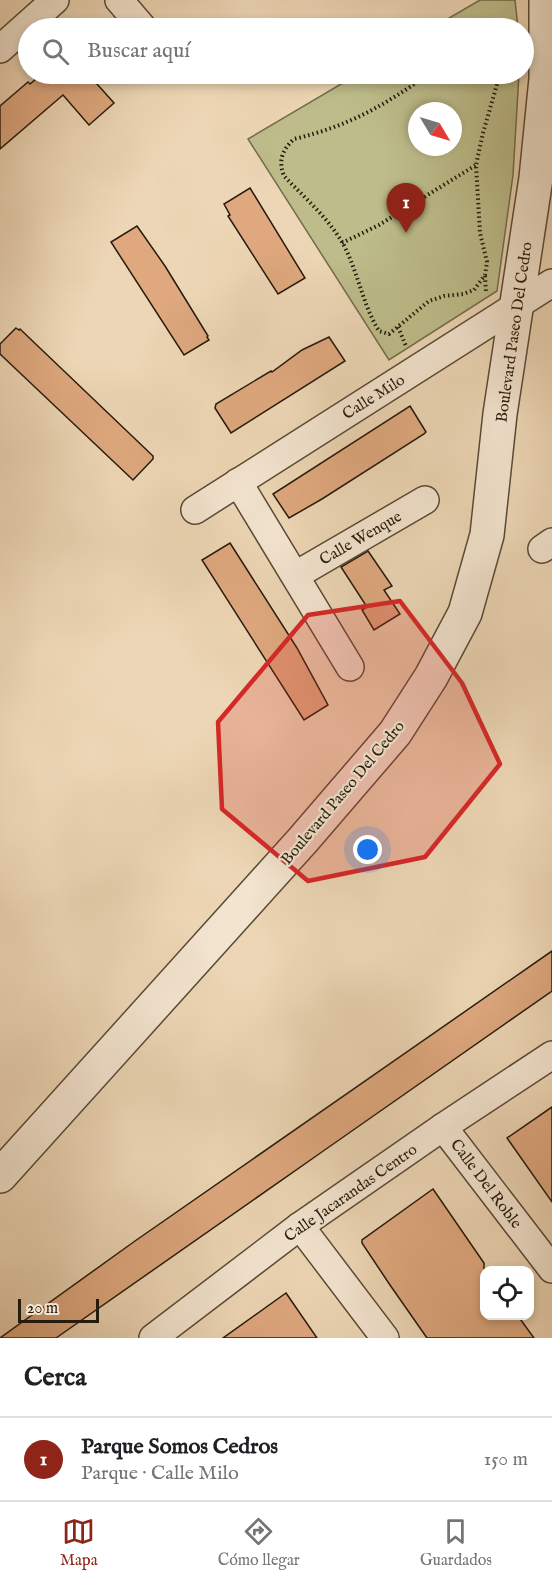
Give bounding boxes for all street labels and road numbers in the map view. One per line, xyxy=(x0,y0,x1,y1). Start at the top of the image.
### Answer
street label: Boulevard Paseo Del Cedro xyxy=(492,240,538,424)
street label: Calle Milo xyxy=(339,370,409,425)
street label: Calle Wenque xyxy=(316,507,406,570)
street label: Boulevard Paseo Del Cedro xyxy=(277,717,410,869)
street label: Calle Del Roble xyxy=(445,1136,526,1233)
street label: Calle Jacarandas Centro xyxy=(281,1140,422,1247)

